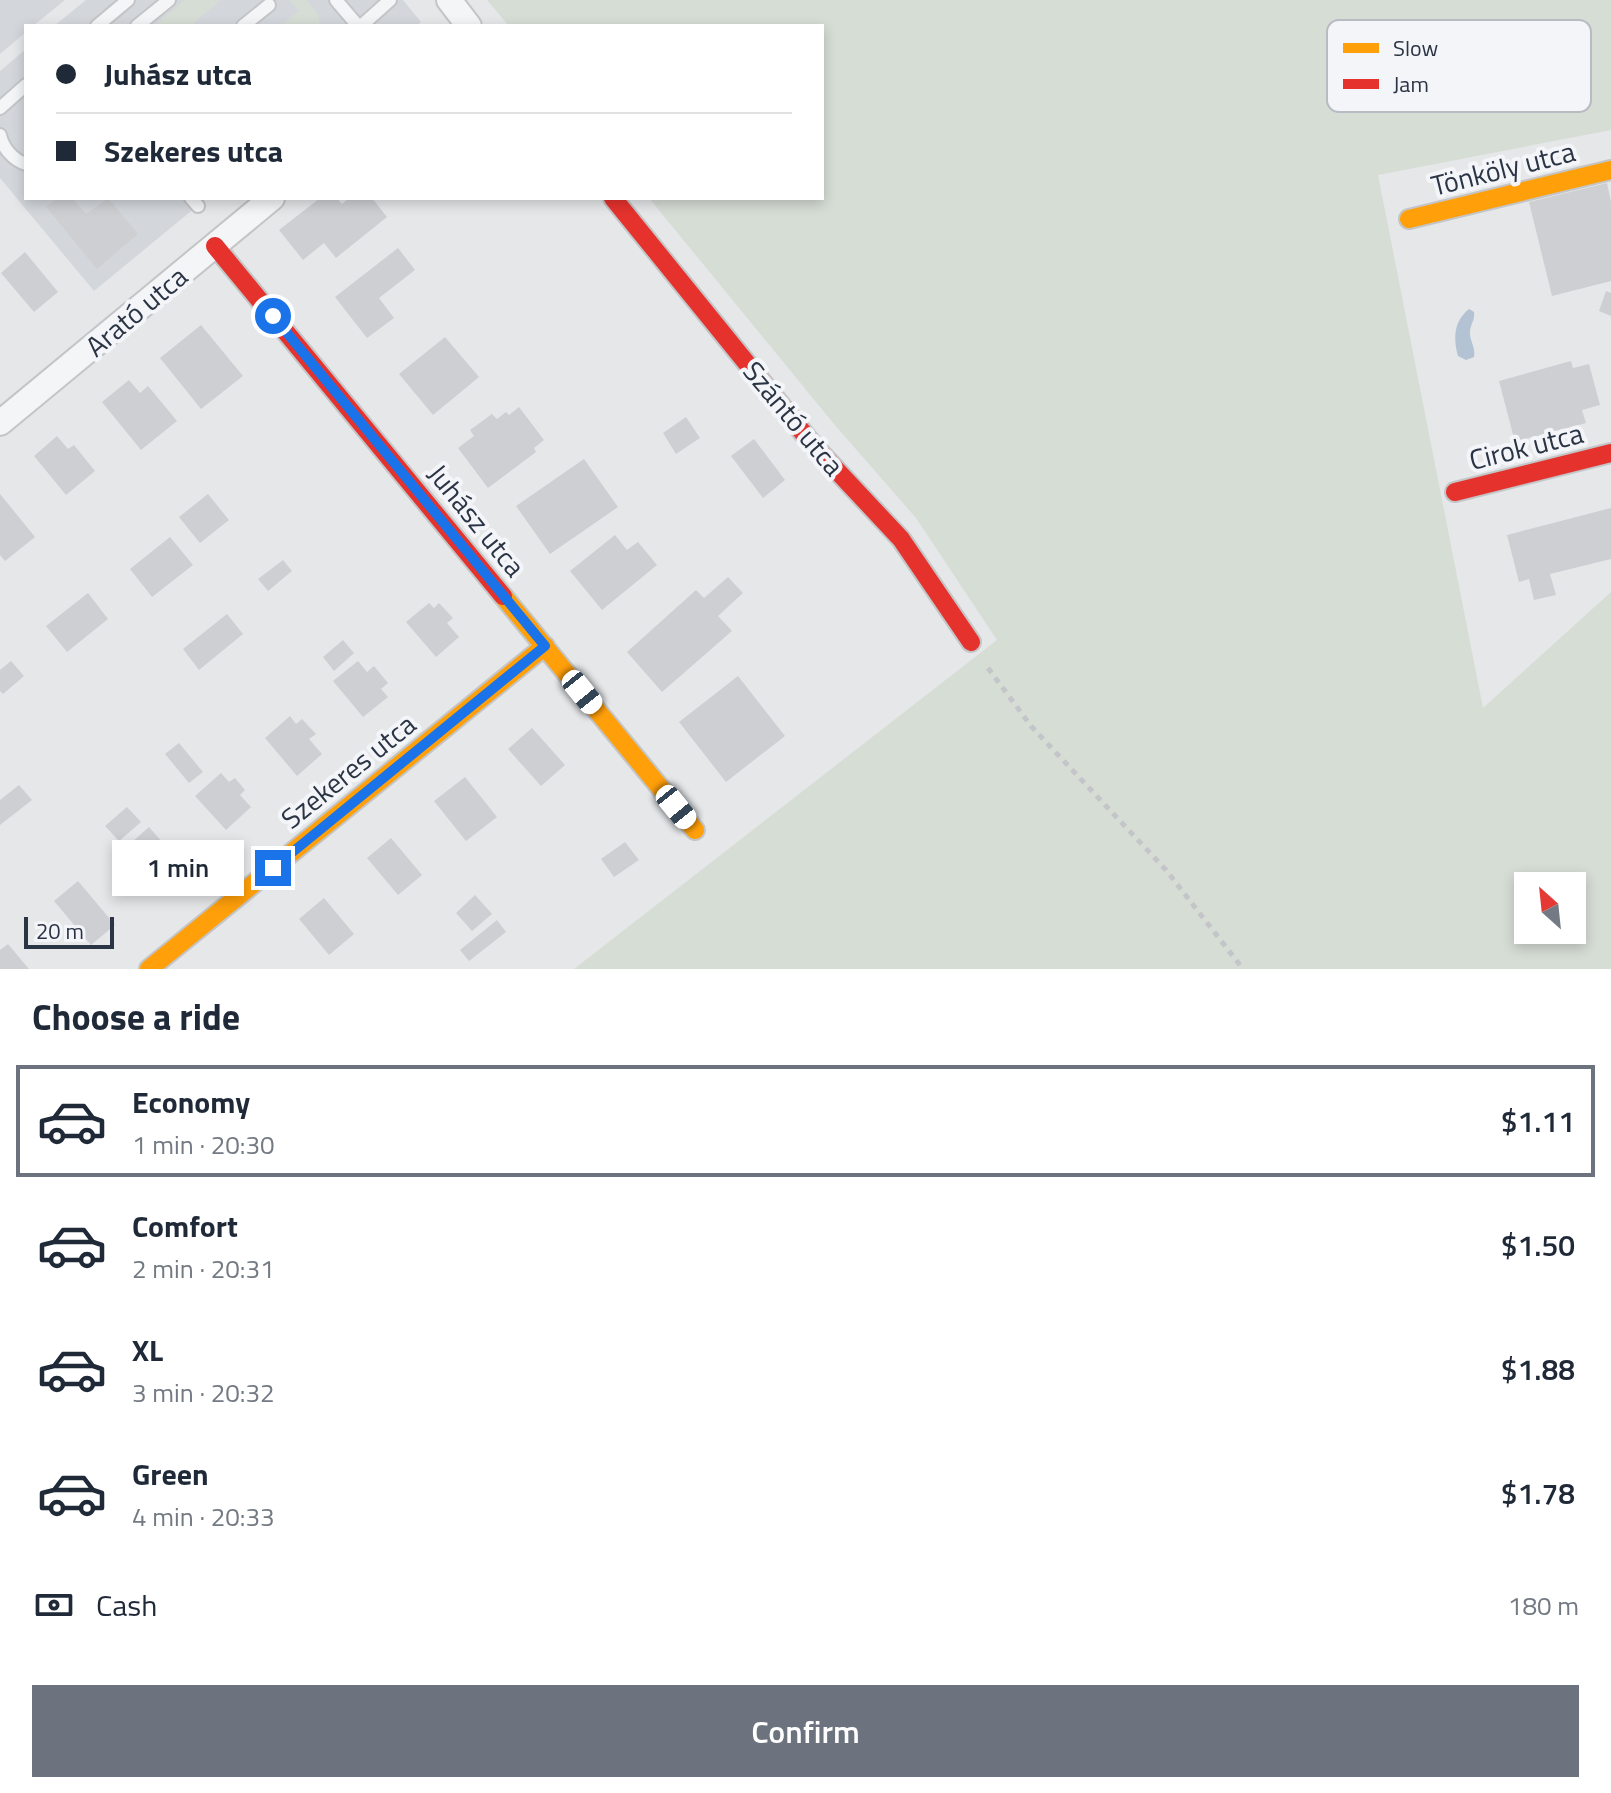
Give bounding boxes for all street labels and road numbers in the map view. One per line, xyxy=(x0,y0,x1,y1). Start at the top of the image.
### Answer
street label: Tönköly utca xyxy=(1427,129,1579,207)
street label: Arató utca xyxy=(75,255,197,367)
street label: Szántó utca xyxy=(733,351,855,485)
street label: Cirok utca xyxy=(1464,411,1588,481)
street label: Juhász utca xyxy=(418,454,536,586)
street label: Szekeres utca xyxy=(271,703,425,839)

